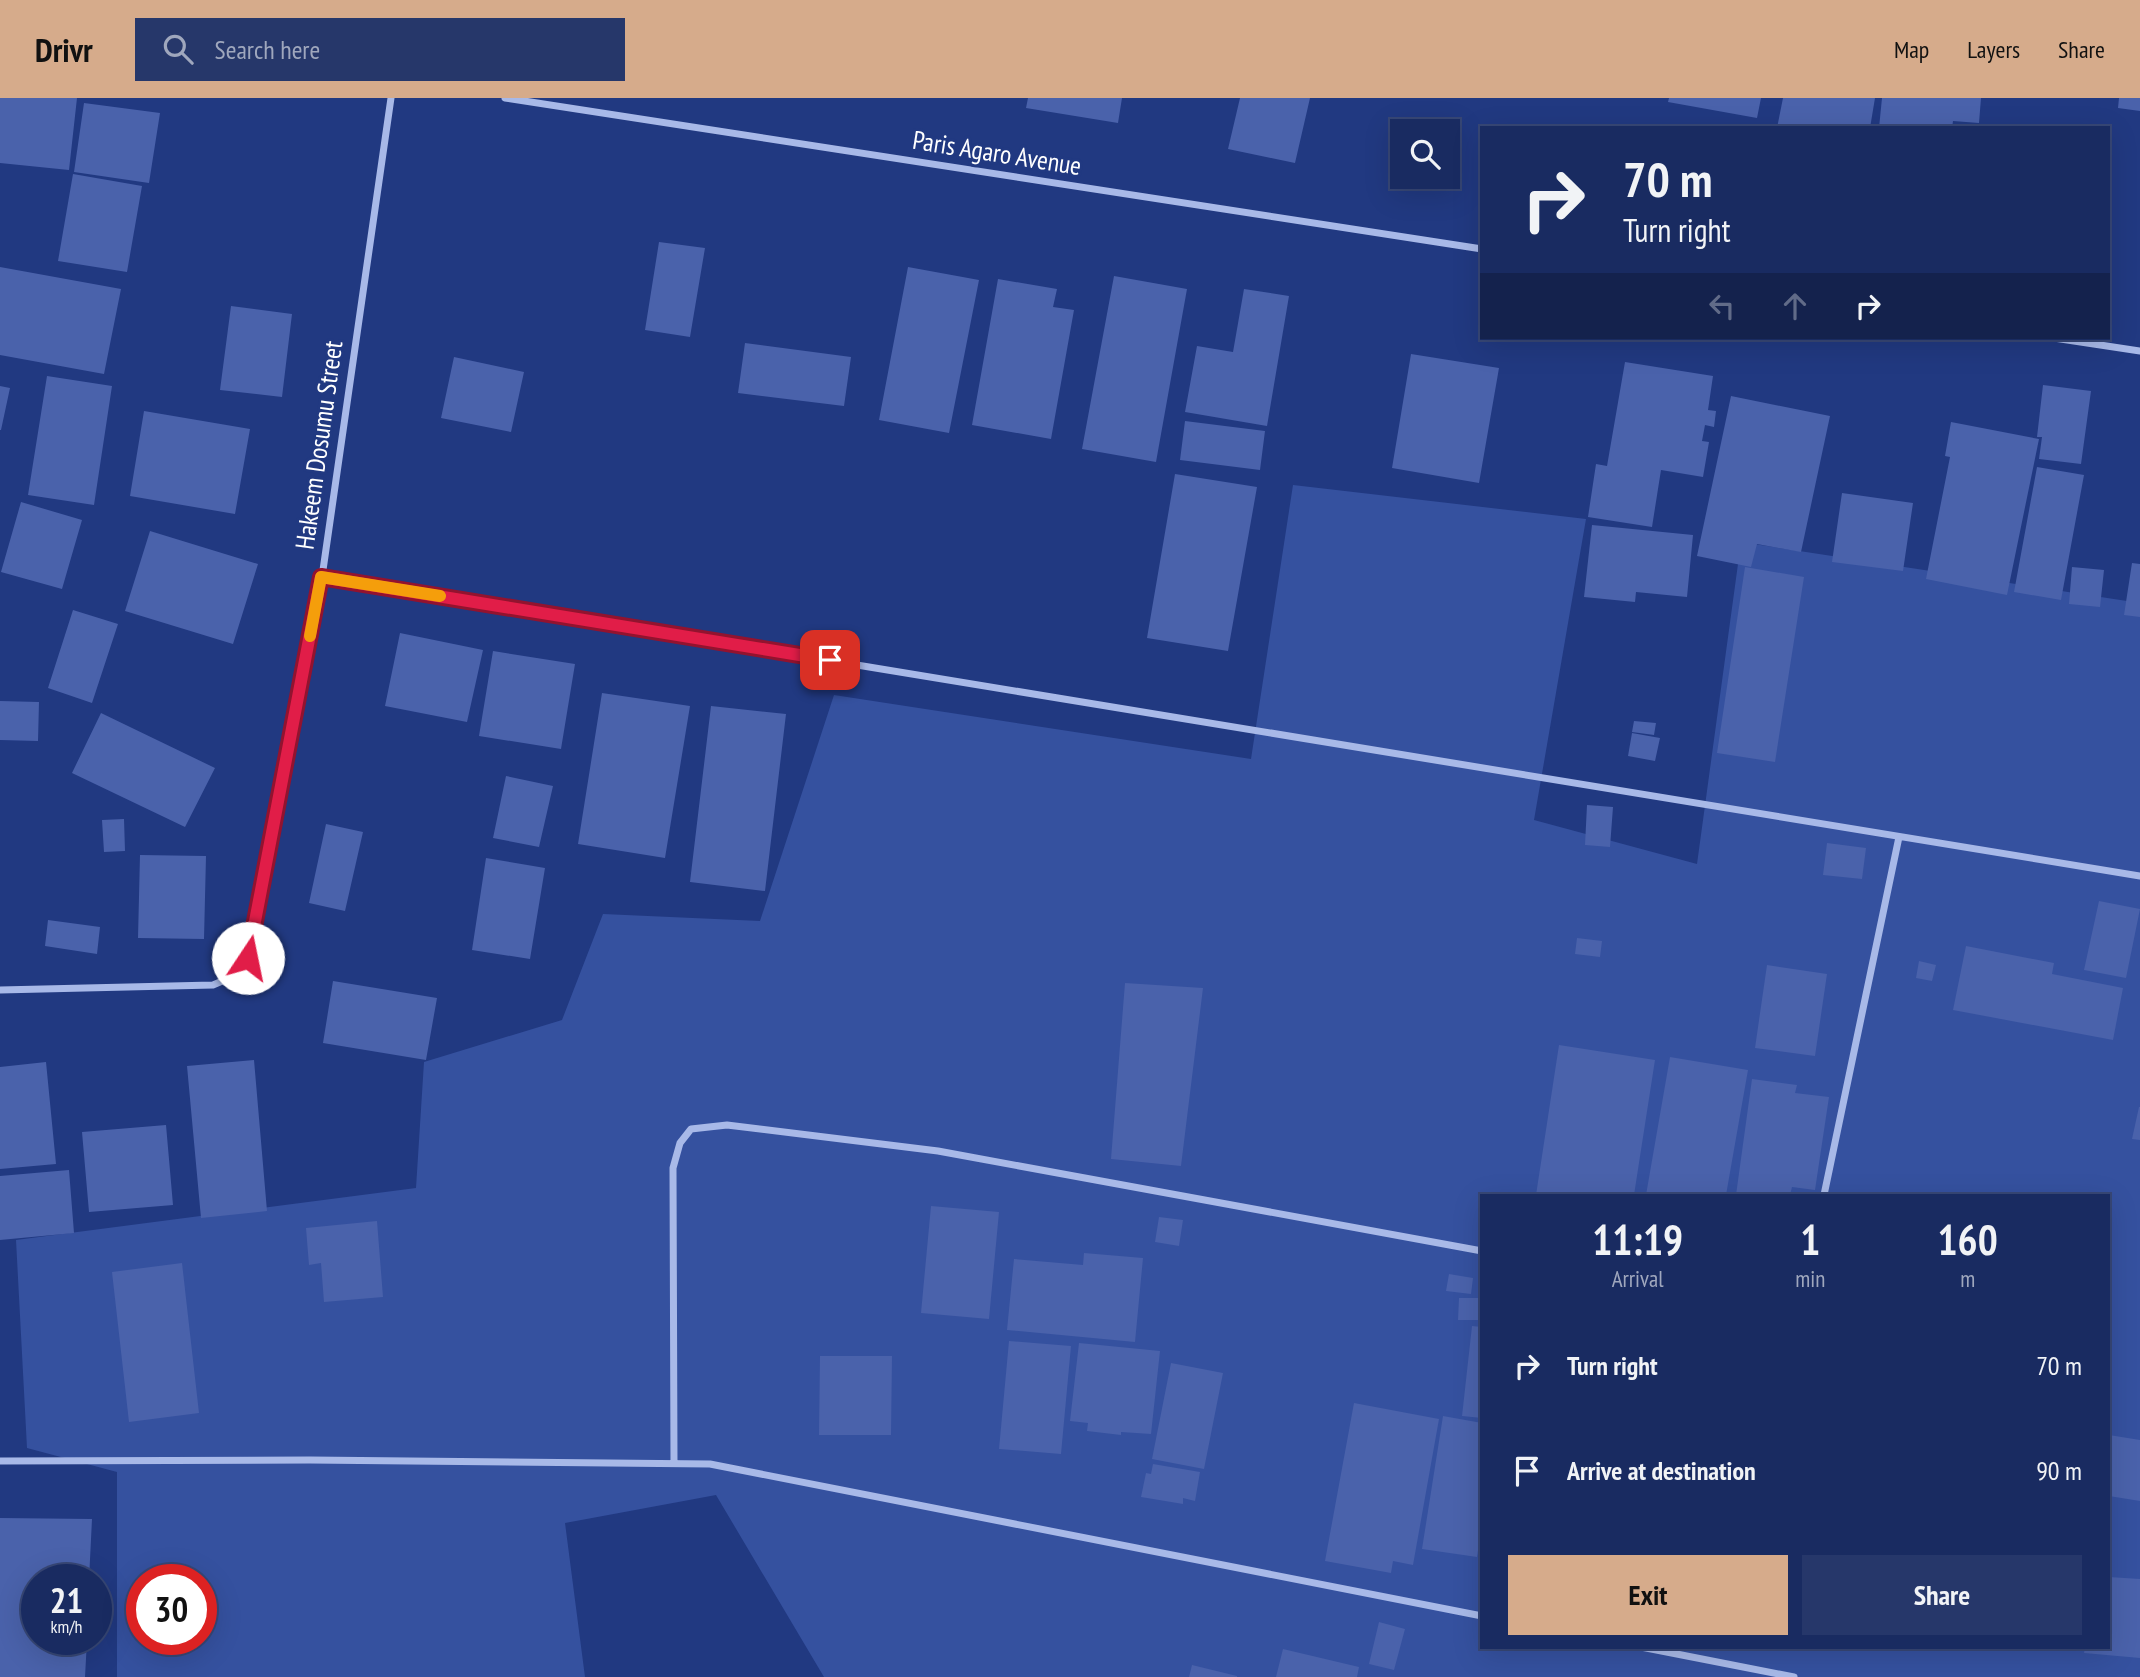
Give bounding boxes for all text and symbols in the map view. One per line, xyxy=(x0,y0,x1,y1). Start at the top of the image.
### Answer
search box xyxy=(135,18,625,81)
text: Drivr xyxy=(35,28,93,71)
icon: search xyxy=(159,30,197,68)
text: Search here xyxy=(215,33,320,66)
text: Map xyxy=(1894,34,1929,65)
text: Layers xyxy=(1967,34,2020,65)
text: Share xyxy=(2058,34,2105,65)
map controls xyxy=(1390,119,1460,189)
button: search xyxy=(1390,119,1460,189)
street label: Paris Agaro Avenue xyxy=(910,123,1084,182)
text: 70 m xyxy=(1623,147,1712,211)
icon: right xyxy=(1508,154,1599,245)
text: Turn right xyxy=(1623,209,1731,251)
icon: left xyxy=(1703,287,1741,325)
icon: ahead xyxy=(1776,287,1814,325)
icon: right xyxy=(1849,287,1887,325)
street label: Hakeem Dosumu Street xyxy=(288,338,349,551)
pin xyxy=(800,630,860,690)
icon: arrive xyxy=(811,641,849,679)
position arrow xyxy=(211,921,285,995)
text: 11:19 xyxy=(1592,1212,1683,1267)
text: 1 xyxy=(1800,1212,1820,1267)
text: 160 xyxy=(1938,1212,1998,1267)
text: Arrival xyxy=(1612,1264,1664,1293)
text: min xyxy=(1795,1264,1825,1293)
text: m xyxy=(1960,1264,1975,1293)
icon: right xyxy=(1508,1347,1546,1385)
text: Turn right xyxy=(1567,1349,1658,1382)
text: 70 m xyxy=(2036,1349,2082,1382)
icon: arrive xyxy=(1508,1452,1546,1490)
text: Arrive at destination xyxy=(1567,1454,1756,1487)
text: 90 m xyxy=(2036,1454,2082,1487)
button: Exit xyxy=(1508,1555,1788,1635)
button: Share xyxy=(1802,1555,2082,1635)
speed limit sign: 30 xyxy=(126,1564,217,1655)
text: 21 xyxy=(50,1577,83,1623)
text: km/h xyxy=(51,1615,82,1638)

